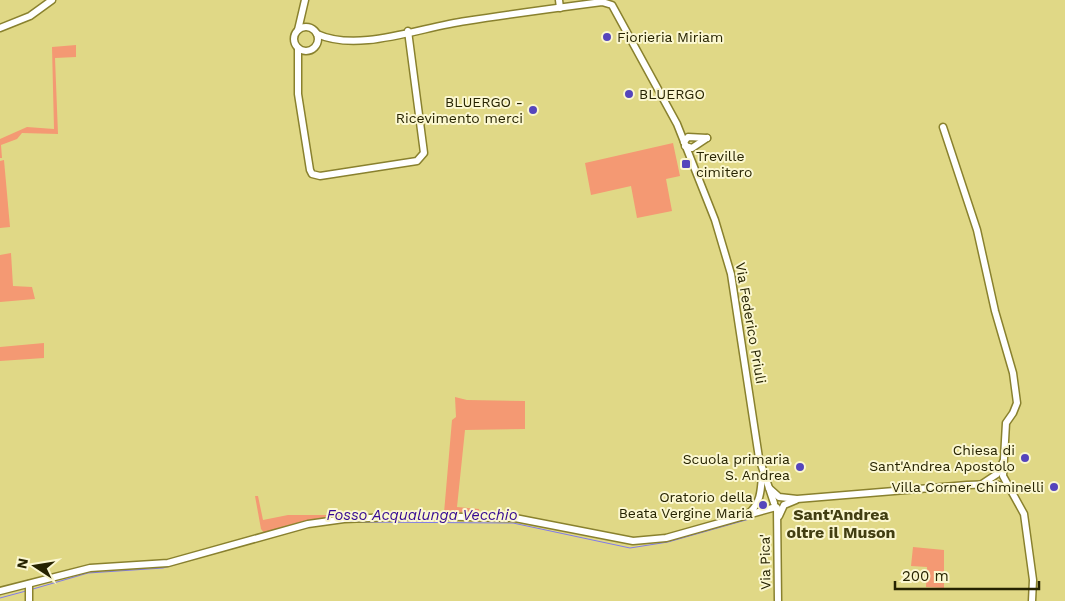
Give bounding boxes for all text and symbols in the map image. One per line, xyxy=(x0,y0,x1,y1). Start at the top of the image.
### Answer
place label: Fiorieria Miriam xyxy=(617,29,723,45)
marker: Fiorieria Miriam xyxy=(601,31,613,43)
place label: BLUERGO xyxy=(639,86,705,102)
marker: BLUERGO xyxy=(623,88,635,100)
place label: BLUERGO - Ricevimento merci xyxy=(396,94,523,126)
marker: BLUERGO - Ricevimento merci xyxy=(527,104,539,116)
place label: Treville cimitero xyxy=(696,148,752,180)
marker: Treville cimitero xyxy=(680,158,692,170)
street label: Via Federico Priuli xyxy=(732,261,770,385)
place label: Chiesa di Sant'Andrea Apostolo xyxy=(869,442,1015,474)
place label: Scuola primaria S. Andrea xyxy=(683,451,790,483)
marker: Chiesa di Sant'Andrea Apostolo xyxy=(1019,452,1031,464)
marker: Scuola primaria S. Andrea xyxy=(794,461,806,473)
place label: Villa Corner Chiminelli xyxy=(892,479,1044,495)
marker: Villa Corner Chiminelli xyxy=(1048,481,1060,493)
place label: Oratorio della Beata Vergine Maria xyxy=(619,489,753,521)
marker: Oratorio della Beata Vergine Maria xyxy=(757,499,769,511)
district label: Sant'Andrea oltre il Muson xyxy=(787,505,895,542)
water label: Fosso Acqualunga Vecchio xyxy=(326,506,518,524)
street label: Via Pica' xyxy=(757,534,773,590)
north arrow xyxy=(10,541,60,591)
text: N xyxy=(13,557,31,570)
scale bar xyxy=(895,558,1039,590)
text: 200 m xyxy=(902,567,949,585)

